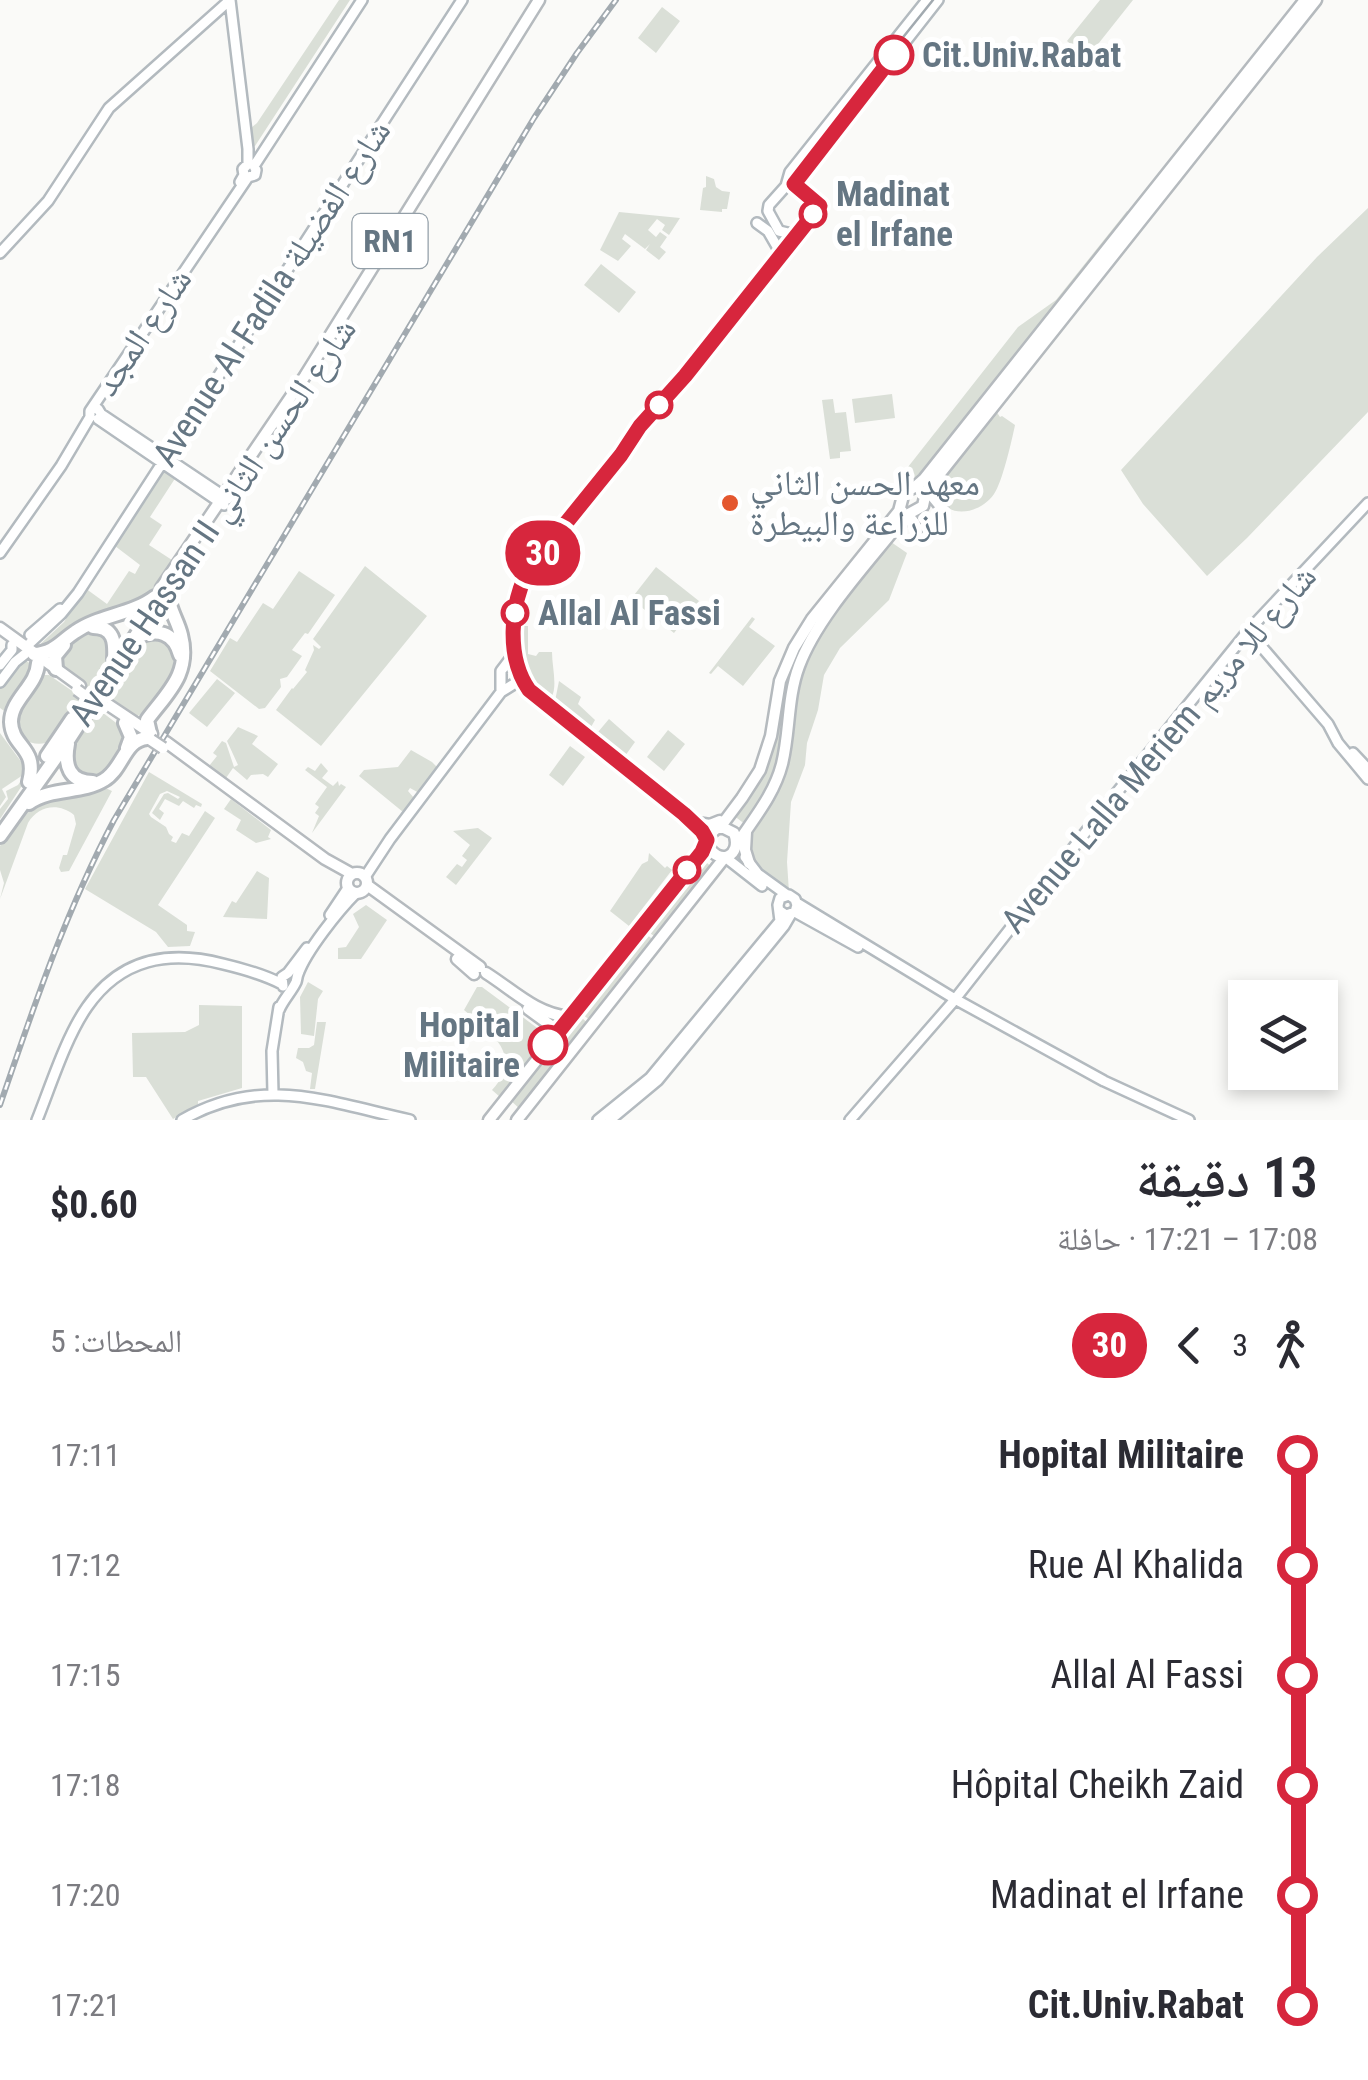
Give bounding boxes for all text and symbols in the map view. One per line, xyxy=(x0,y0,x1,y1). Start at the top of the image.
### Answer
place label: Cit.Univ.Rabat xyxy=(922,35,1121,76)
marker: Cit.Univ.Rabat xyxy=(875,36,913,74)
street label: Avenue Al Fadila شارع الفضيلة xyxy=(145,112,400,474)
place label: Madinat el Irfane xyxy=(836,174,953,255)
marker: Madinat el Irfane xyxy=(800,201,826,227)
road number: RN1 xyxy=(352,214,428,268)
street label: شارع المجد xyxy=(86,261,201,404)
street label: Avenue Hassan II شارع الحسن الثاني xyxy=(61,310,371,737)
unlabelled marker xyxy=(646,392,672,418)
place label: معهد الحسن الثاني للزراعة والبيطرة xyxy=(750,463,980,544)
marker: معهد الحسن الثاني للزراعة والبيطرة xyxy=(719,492,741,514)
line badge: 30 xyxy=(498,520,588,586)
text: 30 xyxy=(525,533,561,574)
street label: Avenue Lalla Meriem شارع للا مريم xyxy=(993,557,1326,942)
place label: Allal Al Fassi xyxy=(538,593,721,634)
marker: Allal Al Fassi xyxy=(502,600,528,626)
unlabelled marker xyxy=(674,857,700,883)
map controls xyxy=(1228,980,1338,1090)
button: layers xyxy=(1228,980,1338,1090)
place label: Hopital Militaire xyxy=(403,1005,520,1086)
marker: Hopital Militaire xyxy=(529,1026,567,1064)
text: 13 دقيقة xyxy=(1136,1146,1318,1210)
text: $0.60 xyxy=(50,1183,138,1227)
text: 17:08 – 17:21 · حافلة xyxy=(1057,1220,1318,1258)
icon: back xyxy=(1162,1318,1217,1373)
icon: walk xyxy=(1263,1318,1318,1373)
text: المحطات: 5 xyxy=(50,1322,182,1360)
text: 30 xyxy=(1092,1325,1127,1366)
text: 3 xyxy=(1232,1326,1248,1364)
text: Hopital Militaire xyxy=(998,1433,1244,1477)
text: 17:11 xyxy=(50,1436,121,1474)
text: Rue Al Khalida xyxy=(1028,1543,1244,1587)
text: 17:12 xyxy=(50,1546,121,1584)
text: Allal Al Fassi xyxy=(1050,1653,1244,1697)
text: 17:15 xyxy=(50,1656,121,1694)
text: Hôpital Cheikh Zaid xyxy=(951,1763,1244,1807)
text: 17:18 xyxy=(50,1766,121,1804)
text: Madinat el Irfane xyxy=(990,1873,1244,1917)
text: 17:20 xyxy=(50,1876,121,1914)
text: Cit.Univ.Rabat xyxy=(1028,1983,1244,2027)
text: 17:21 xyxy=(50,1986,121,2024)

